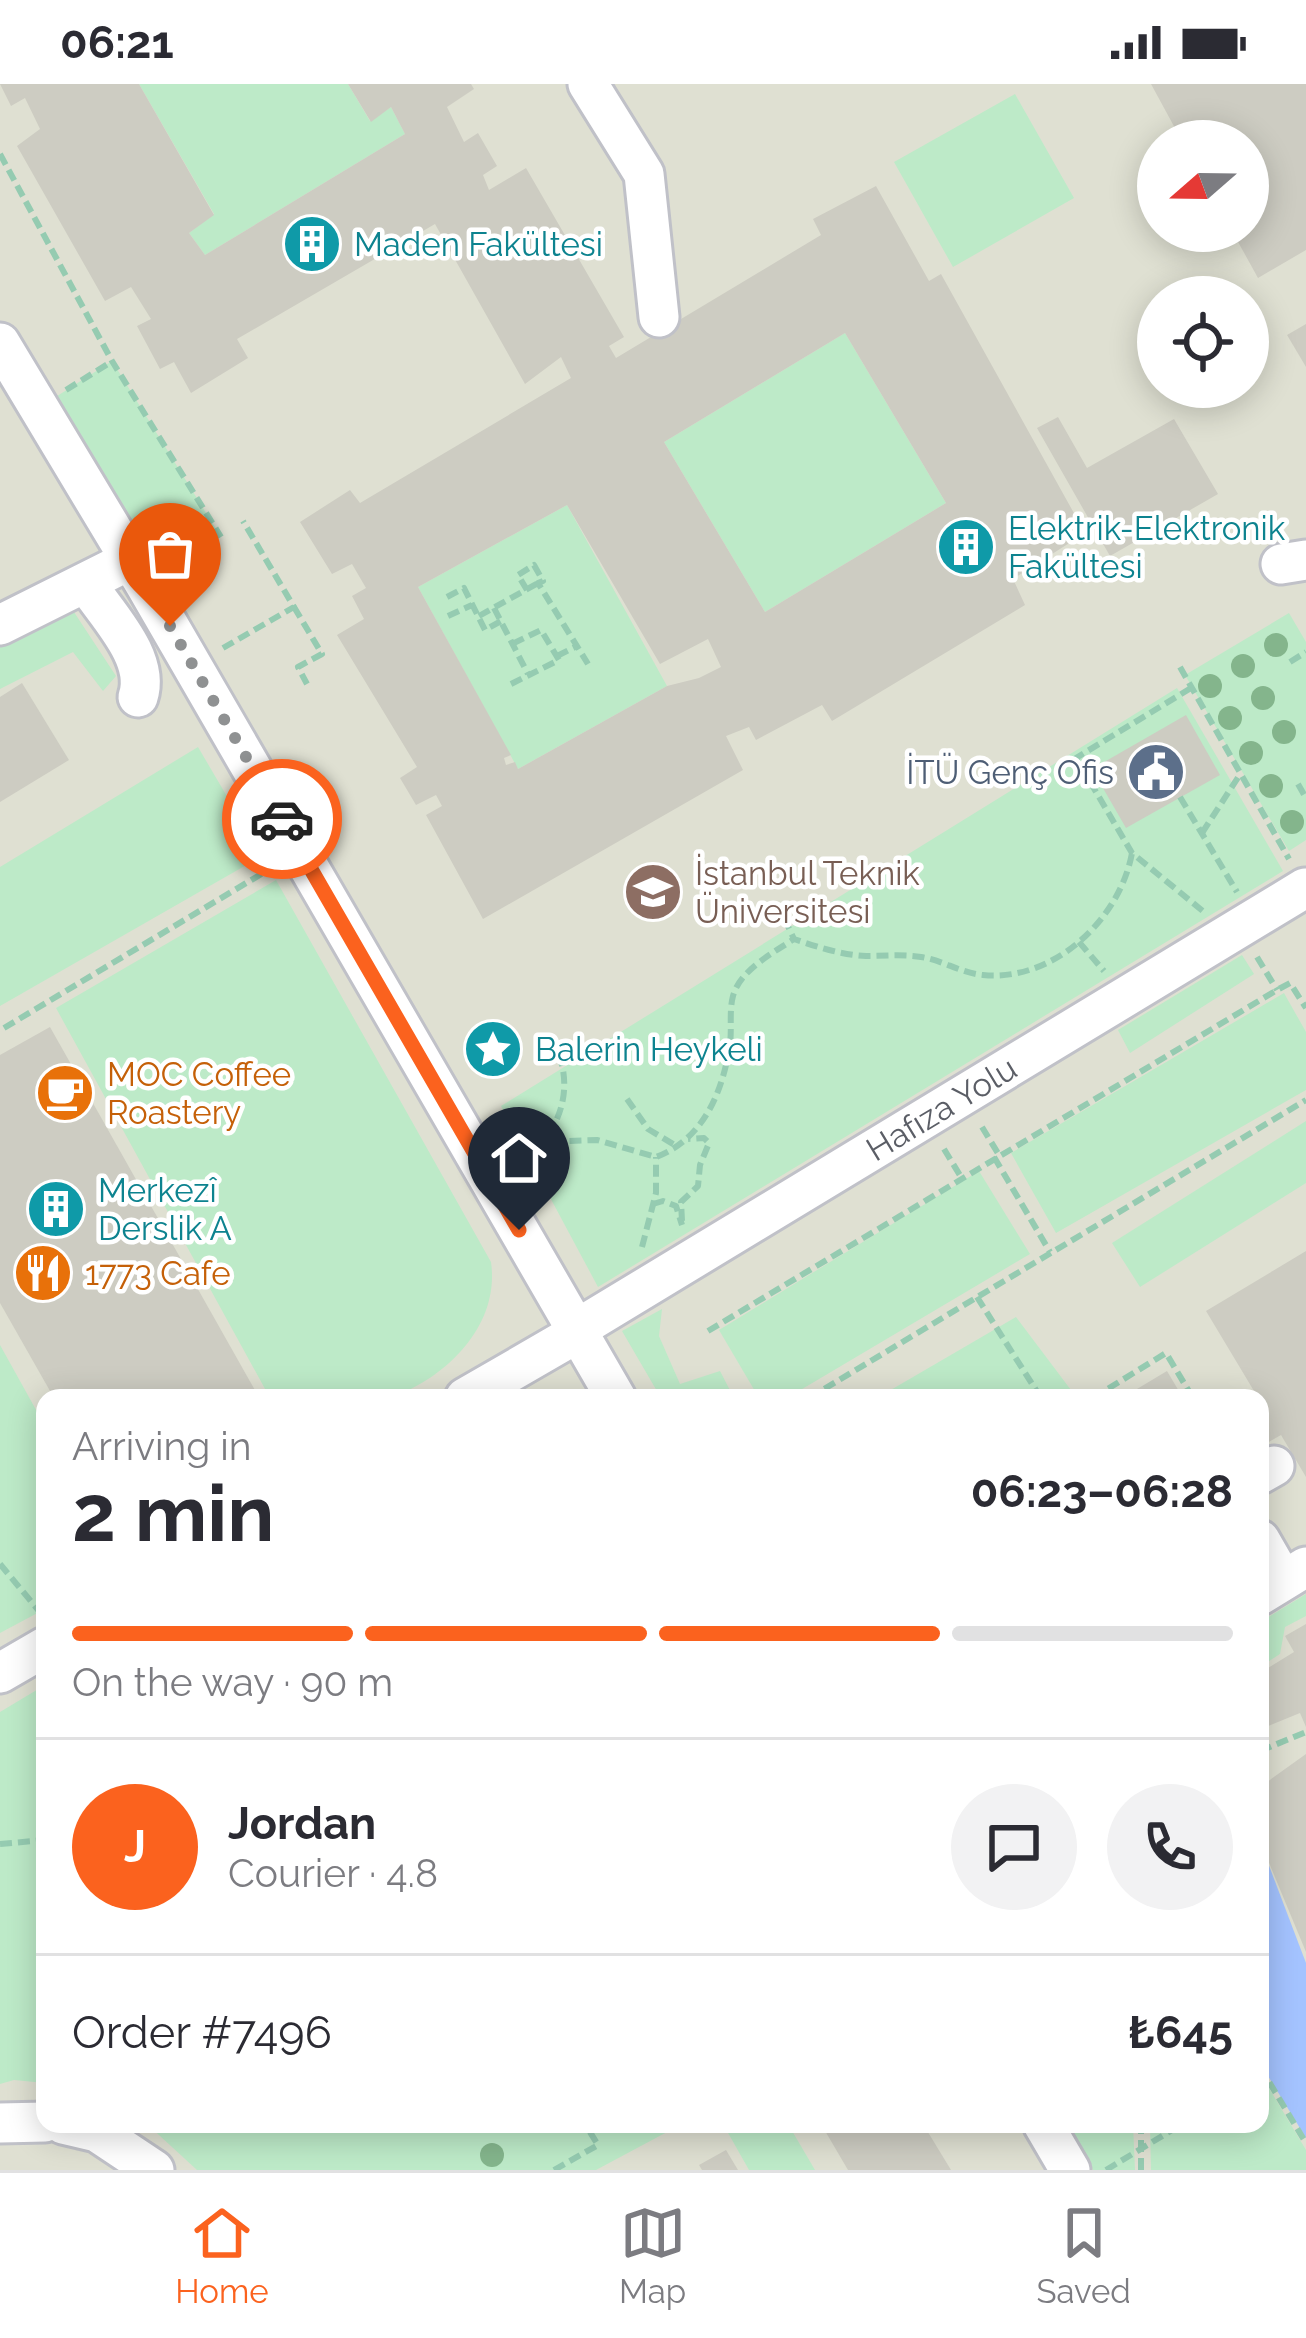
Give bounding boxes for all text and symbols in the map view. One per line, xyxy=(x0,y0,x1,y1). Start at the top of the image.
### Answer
text: 06:21 xyxy=(60,16,174,69)
north arrow xyxy=(1137,120,1269,252)
map controls xyxy=(1137,120,1269,408)
building icon: Maden Fakültesi xyxy=(281,213,343,275)
place label: Maden Fakültesi xyxy=(354,225,603,264)
button: locate xyxy=(1137,276,1269,408)
pin xyxy=(119,503,221,626)
place label: Elektrik-Elektronik Fakültesi xyxy=(1008,509,1286,586)
building icon: Elektrik-Elektronik Fakültesi xyxy=(935,516,997,578)
icon: bag xyxy=(137,521,203,587)
public building icon: İTÜ Genç Ofis xyxy=(1125,741,1187,803)
place label: İTÜ Genç Ofis xyxy=(906,752,1114,792)
courier xyxy=(222,759,342,879)
icon: car xyxy=(249,786,315,852)
place label: İstanbul Teknik Üniversitesi xyxy=(695,853,920,931)
school or university icon: İstanbul Teknik Üniversitesi xyxy=(622,861,684,923)
place icon: Balerin Heykeli xyxy=(462,1018,524,1080)
place label: Balerin Heykeli xyxy=(535,1030,763,1069)
street label: Hafıza Yolu xyxy=(859,1048,1023,1169)
place label: MOC Coffee Roastery xyxy=(107,1055,291,1132)
cafe icon: MOC Coffee Roastery xyxy=(34,1062,96,1124)
pin xyxy=(468,1107,570,1230)
icon: home xyxy=(486,1125,552,1191)
place label: Merkezî Derslik A xyxy=(98,1171,232,1248)
building icon: Merkezî Derslik A xyxy=(25,1178,87,1240)
restaurant icon: 1773 Cafe xyxy=(12,1242,74,1304)
place label: 1773 Cafe xyxy=(85,1254,231,1293)
text: Arriving in xyxy=(72,1423,252,1469)
text: 06:23–06:28 xyxy=(971,1465,1233,1518)
text: 2 min xyxy=(72,1468,274,1559)
text: On the way · 90 m xyxy=(72,1659,393,1705)
button: chat xyxy=(951,1784,1077,1910)
button: phone xyxy=(1107,1784,1233,1910)
text: Jordan xyxy=(228,1797,376,1850)
text: J xyxy=(124,1820,146,1873)
text: Courier · 4.8 xyxy=(228,1850,438,1896)
text: Order #7496 xyxy=(72,2006,332,2059)
text: ₺645 xyxy=(1128,2006,1233,2059)
tab: Home xyxy=(175,2200,269,2311)
tab: Map xyxy=(619,2200,686,2311)
tab: Saved xyxy=(1036,2200,1131,2311)

